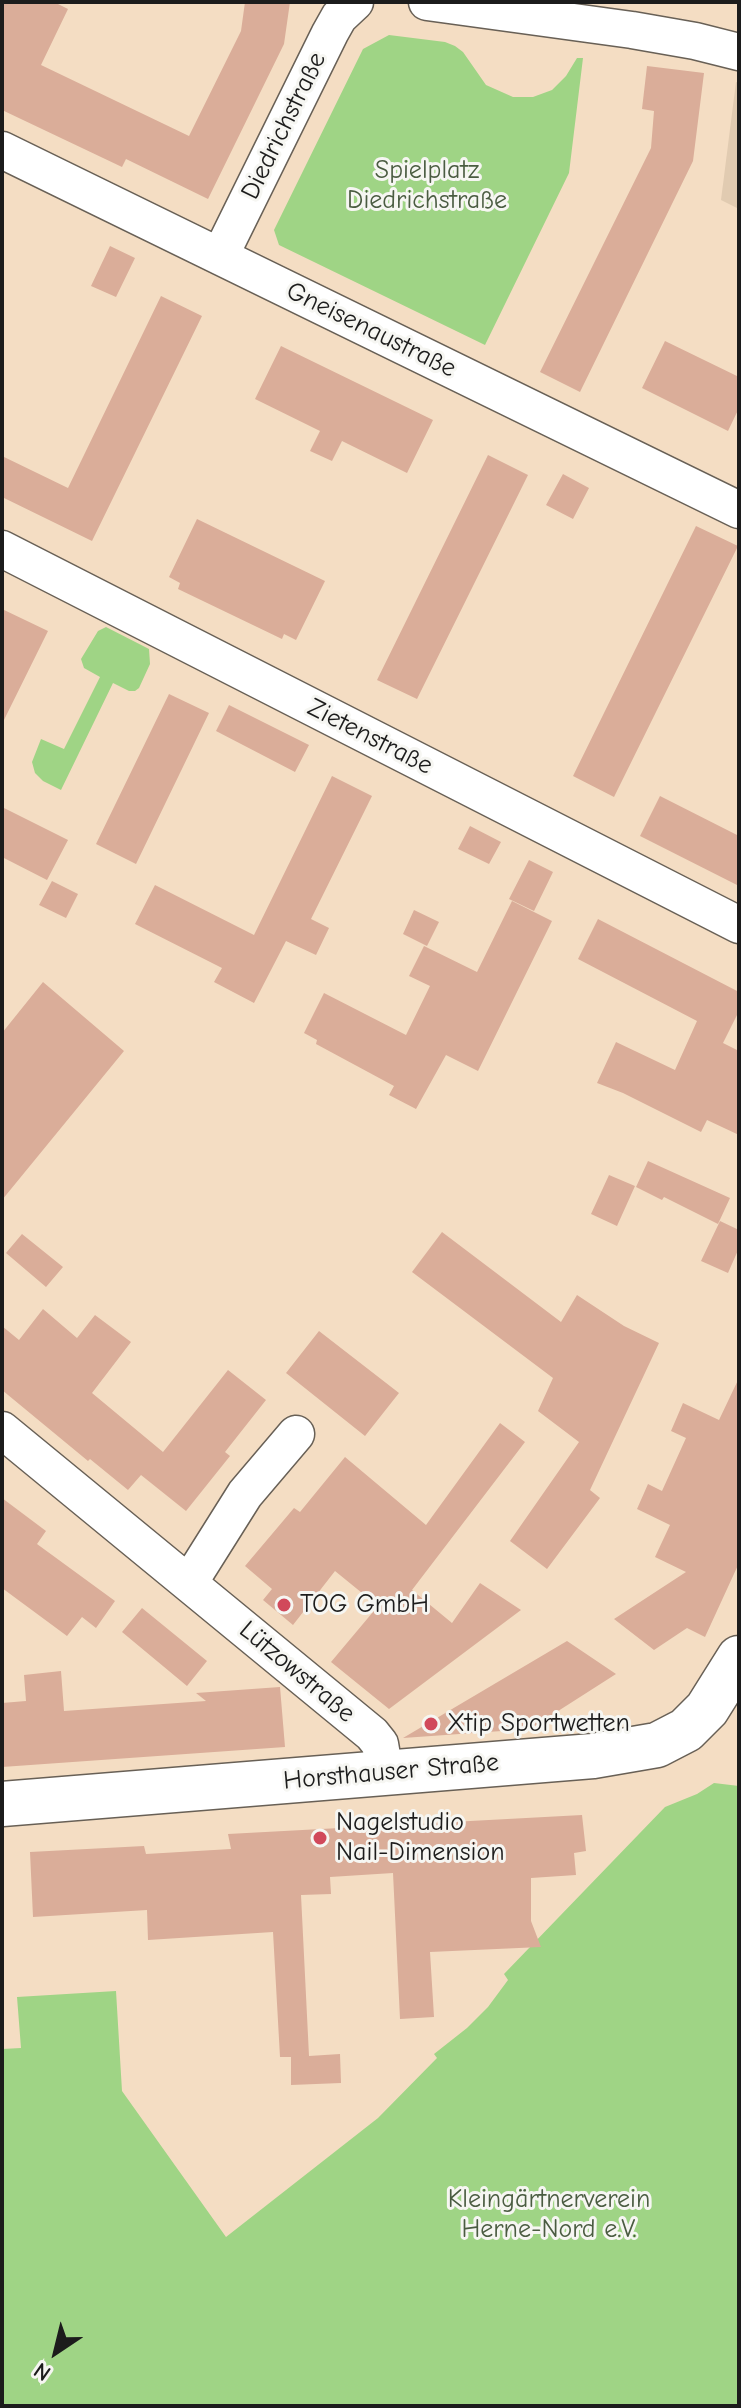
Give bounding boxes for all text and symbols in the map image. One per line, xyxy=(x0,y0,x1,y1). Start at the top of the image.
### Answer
street label: Diedrichstraße xyxy=(235,47,333,205)
park label: Spielplatz Diedrichstraße xyxy=(347,155,507,216)
street label: Gneisenaustraße xyxy=(281,275,461,385)
street label: Zietenstraße xyxy=(302,692,438,782)
place label: TOG GmbH xyxy=(300,1589,429,1621)
marker: TOG GmbH xyxy=(275,1596,293,1614)
street label: Lützowstraße xyxy=(233,1615,361,1729)
place label: Xtip Sportwetten xyxy=(447,1708,630,1740)
marker: Xtip Sportwetten xyxy=(422,1715,440,1733)
street label: Horsthauser Straße xyxy=(282,1747,500,1797)
place label: Nagelstudio Nail-Dimension xyxy=(336,1807,505,1868)
marker: Nagelstudio Nail-Dimension xyxy=(311,1829,329,1847)
park label: Kleingärtnerverein Herne-Nord e.V. xyxy=(448,2184,650,2246)
north arrow xyxy=(16,2312,96,2392)
text: N xyxy=(29,2357,56,2386)

